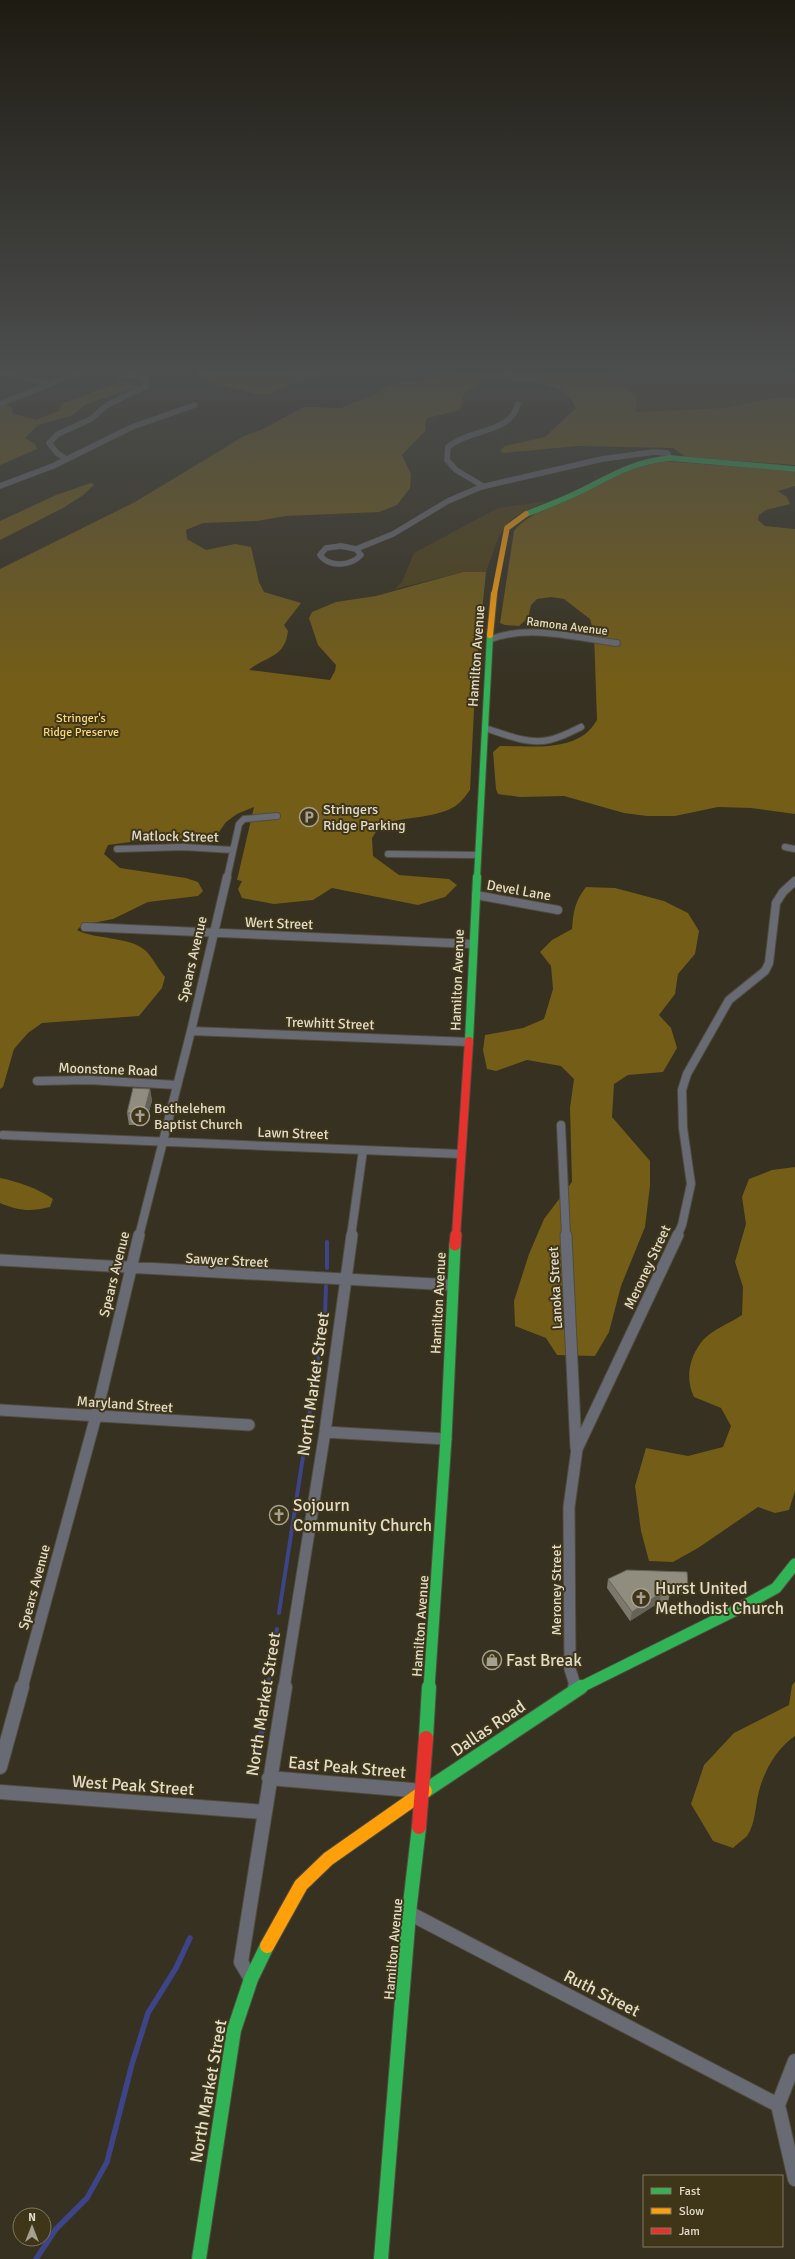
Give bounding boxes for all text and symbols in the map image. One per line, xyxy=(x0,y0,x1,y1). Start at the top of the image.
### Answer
street label: Hamilton Avenue xyxy=(464,605,489,707)
street label: Ramona Avenue xyxy=(525,614,608,639)
park label: Stringer's Ridge Preserve xyxy=(43,711,119,740)
place label: Stringers Ridge Parking xyxy=(323,801,406,834)
parking icon: Stringers Ridge Parking xyxy=(298,806,320,828)
street label: Matlock Street xyxy=(131,827,219,846)
street label: Devel Lane xyxy=(485,876,553,905)
street label: Wert Street xyxy=(245,914,313,933)
street label: Spears Avenue xyxy=(174,915,211,1004)
street label: Hamilton Avenue xyxy=(447,929,468,1031)
street label: Trewhitt Street xyxy=(285,1013,375,1034)
street label: Moonstone Road xyxy=(58,1059,158,1080)
place label: Bethelehem Baptist Church xyxy=(154,1100,243,1133)
church icon: Bethelehem Baptist Church xyxy=(129,1105,151,1127)
street label: Lawn Street xyxy=(257,1124,329,1143)
street label: Meroney Street xyxy=(621,1222,674,1312)
street label: Spears Avenue xyxy=(96,1230,133,1319)
street label: Lanoka Street xyxy=(545,1246,566,1330)
street label: Sawyer Street xyxy=(185,1250,269,1271)
street label: Hamilton Avenue xyxy=(427,1252,450,1354)
street label: North Market Street xyxy=(293,1311,334,1457)
street label: Maryland Street xyxy=(76,1393,174,1416)
place label: Sojourn Community Church xyxy=(293,1495,432,1536)
church icon: Sojourn Community Church xyxy=(268,1504,290,1526)
street label: Spears Avenue xyxy=(15,1543,54,1632)
street label: Meroney Street xyxy=(548,1544,565,1636)
street label: Hamilton Avenue xyxy=(408,1575,433,1677)
place label: Hurst United Methodist Church xyxy=(655,1578,784,1619)
church icon: Hurst United Methodist Church xyxy=(630,1587,652,1609)
street label: North Market Street xyxy=(242,1631,285,1777)
shop icon: Fast Break xyxy=(481,1649,503,1671)
place label: Fast Break xyxy=(506,1650,582,1671)
street label: Dallas Road xyxy=(447,1696,530,1761)
street label: East Peak Street xyxy=(287,1752,407,1783)
street label: West Peak Street xyxy=(71,1771,195,1800)
street label: Hamilton Avenue xyxy=(381,1898,406,2001)
street label: Ruth Street xyxy=(560,1965,643,2022)
street label: North Market Street xyxy=(186,2018,231,2164)
legend xyxy=(643,2175,783,2247)
text: Fast xyxy=(679,2184,700,2199)
text: Slow xyxy=(679,2204,704,2219)
north arrow xyxy=(12,2207,52,2247)
text: N xyxy=(28,2211,36,2224)
text: Jam xyxy=(679,2224,700,2239)

